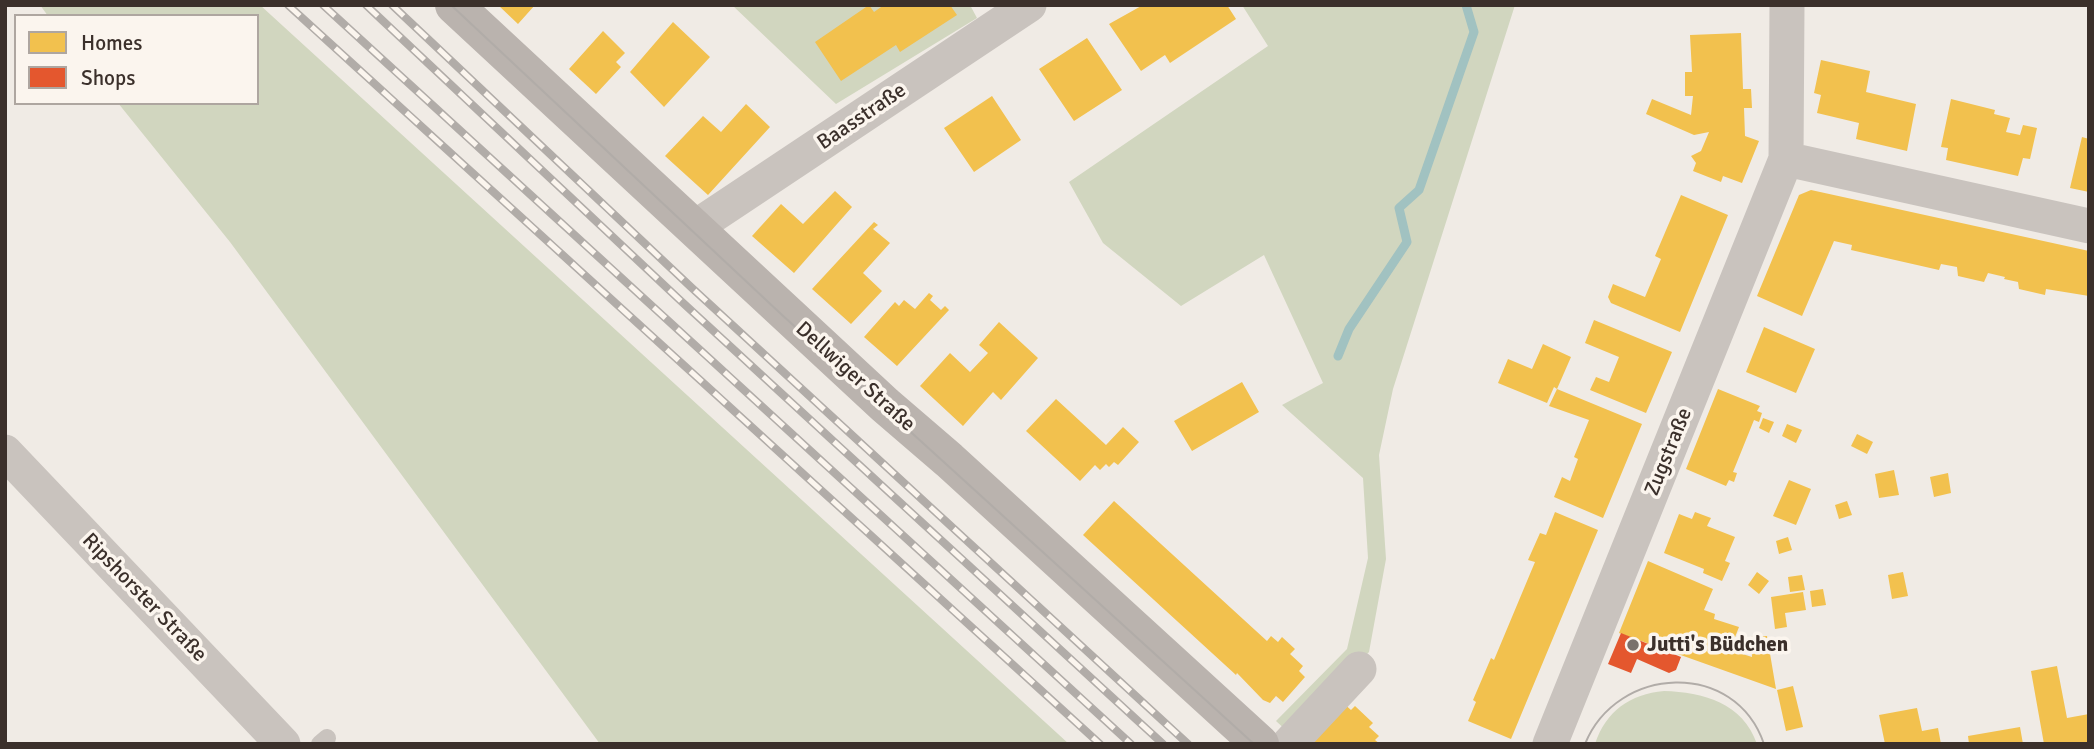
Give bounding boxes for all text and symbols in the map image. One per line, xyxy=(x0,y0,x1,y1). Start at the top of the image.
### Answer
legend xyxy=(14,14,259,105)
text: Homes xyxy=(81,30,143,56)
text: Shops xyxy=(81,65,135,91)
street label: Baasstraße xyxy=(813,78,911,156)
street label: Dellwiger Straße xyxy=(790,317,920,437)
street label: Zugstraße xyxy=(1640,405,1698,499)
street label: Ripshorster Straße xyxy=(76,529,212,667)
place label: Jutti's Büdchen xyxy=(1647,632,1788,658)
marker: Jutti's Büdchen xyxy=(1625,637,1641,653)

